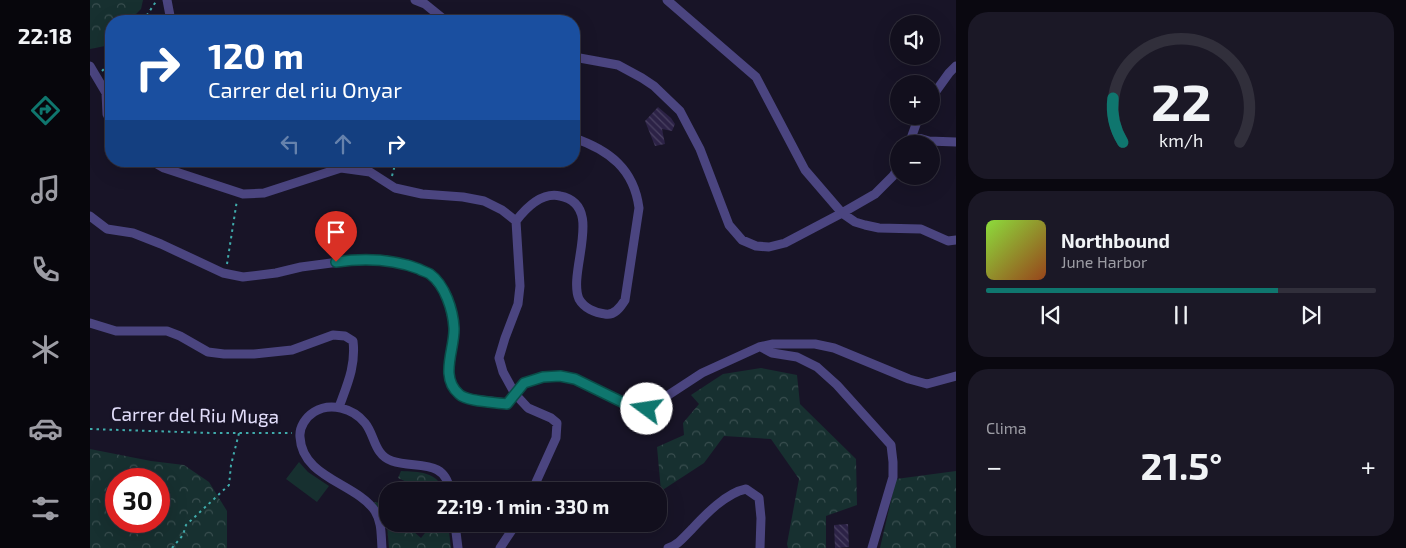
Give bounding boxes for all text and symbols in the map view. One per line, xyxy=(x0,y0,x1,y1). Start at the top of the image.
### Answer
map controls xyxy=(890,15,940,185)
button: sound xyxy=(890,15,940,65)
text: 22:18 xyxy=(18,22,72,48)
text: 120 m xyxy=(208,34,304,76)
icon: right xyxy=(125,35,190,100)
text: 22 xyxy=(1151,69,1211,131)
button: + xyxy=(890,75,940,125)
text: Carrer del riu Onyar xyxy=(208,76,402,102)
icon: directions xyxy=(28,93,63,128)
text: km/h xyxy=(1159,129,1203,151)
icon: left xyxy=(276,130,304,158)
icon: ahead xyxy=(329,130,357,158)
icon: right xyxy=(382,130,410,158)
button: − xyxy=(890,135,940,185)
icon: music xyxy=(28,172,63,207)
pin xyxy=(315,211,357,262)
icon: arrive xyxy=(322,218,350,246)
text: Northbound xyxy=(1061,229,1170,252)
icon: phone xyxy=(28,252,63,287)
text: June Harbor xyxy=(1061,252,1148,271)
icon: previous xyxy=(1037,301,1065,329)
icon: pause xyxy=(1167,301,1195,329)
icon: next xyxy=(1297,301,1325,329)
icon: climate xyxy=(28,332,63,367)
position arrow xyxy=(620,382,672,434)
street label: Carrer del Riu Muga xyxy=(111,402,279,427)
icon: car xyxy=(28,411,63,446)
text: Clima xyxy=(986,418,1027,437)
text: 21.5° xyxy=(1141,442,1222,488)
text: − xyxy=(986,449,1002,483)
text: + xyxy=(1361,449,1376,483)
speed limit sign: 30 xyxy=(105,468,170,533)
icon: filters xyxy=(28,491,63,526)
text: 22:19 · 1 min · 330 m xyxy=(437,495,609,518)

